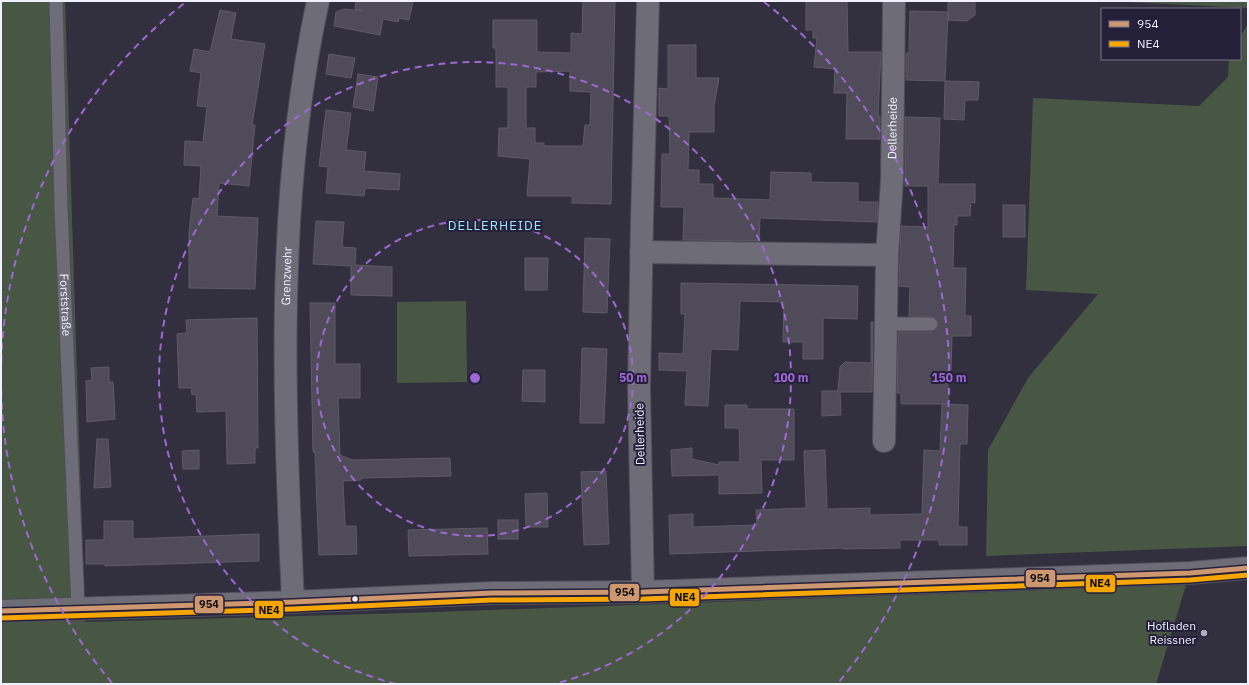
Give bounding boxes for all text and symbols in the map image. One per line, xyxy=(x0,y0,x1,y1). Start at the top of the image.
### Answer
legend xyxy=(1101,8,1241,60)
text: 954 xyxy=(1137,16,1159,31)
text: NE4 xyxy=(1137,36,1160,51)
street label: Dellerheide xyxy=(884,97,900,159)
district label: DELLERHEIDE xyxy=(448,217,542,234)
street label: Grenzwehr xyxy=(278,246,295,306)
street label: Forststraße xyxy=(57,273,74,337)
text: 50 m xyxy=(619,370,647,385)
text: 100 m xyxy=(773,370,809,385)
text: 150 m xyxy=(931,370,967,385)
centre of rings xyxy=(468,371,482,385)
street label: Dellerheide xyxy=(631,402,648,465)
line badge: 954 xyxy=(1025,569,1056,588)
text: 954 xyxy=(1030,571,1050,585)
line badge: NE4 xyxy=(1085,574,1116,593)
text: NE4 xyxy=(1089,576,1111,590)
line badge: 954 xyxy=(609,583,640,602)
text: 954 xyxy=(615,585,635,599)
line badge: NE4 xyxy=(669,588,700,607)
text: NE4 xyxy=(674,590,696,604)
unlabelled marker xyxy=(350,594,360,604)
line badge: 954 xyxy=(194,595,224,614)
text: 954 xyxy=(199,597,219,611)
line badge: NE4 xyxy=(254,600,284,619)
text: NE4 xyxy=(258,603,280,617)
place label: Hofladen Reissner xyxy=(1147,618,1197,647)
marker: Hofladen Reissner xyxy=(1199,628,1209,638)

